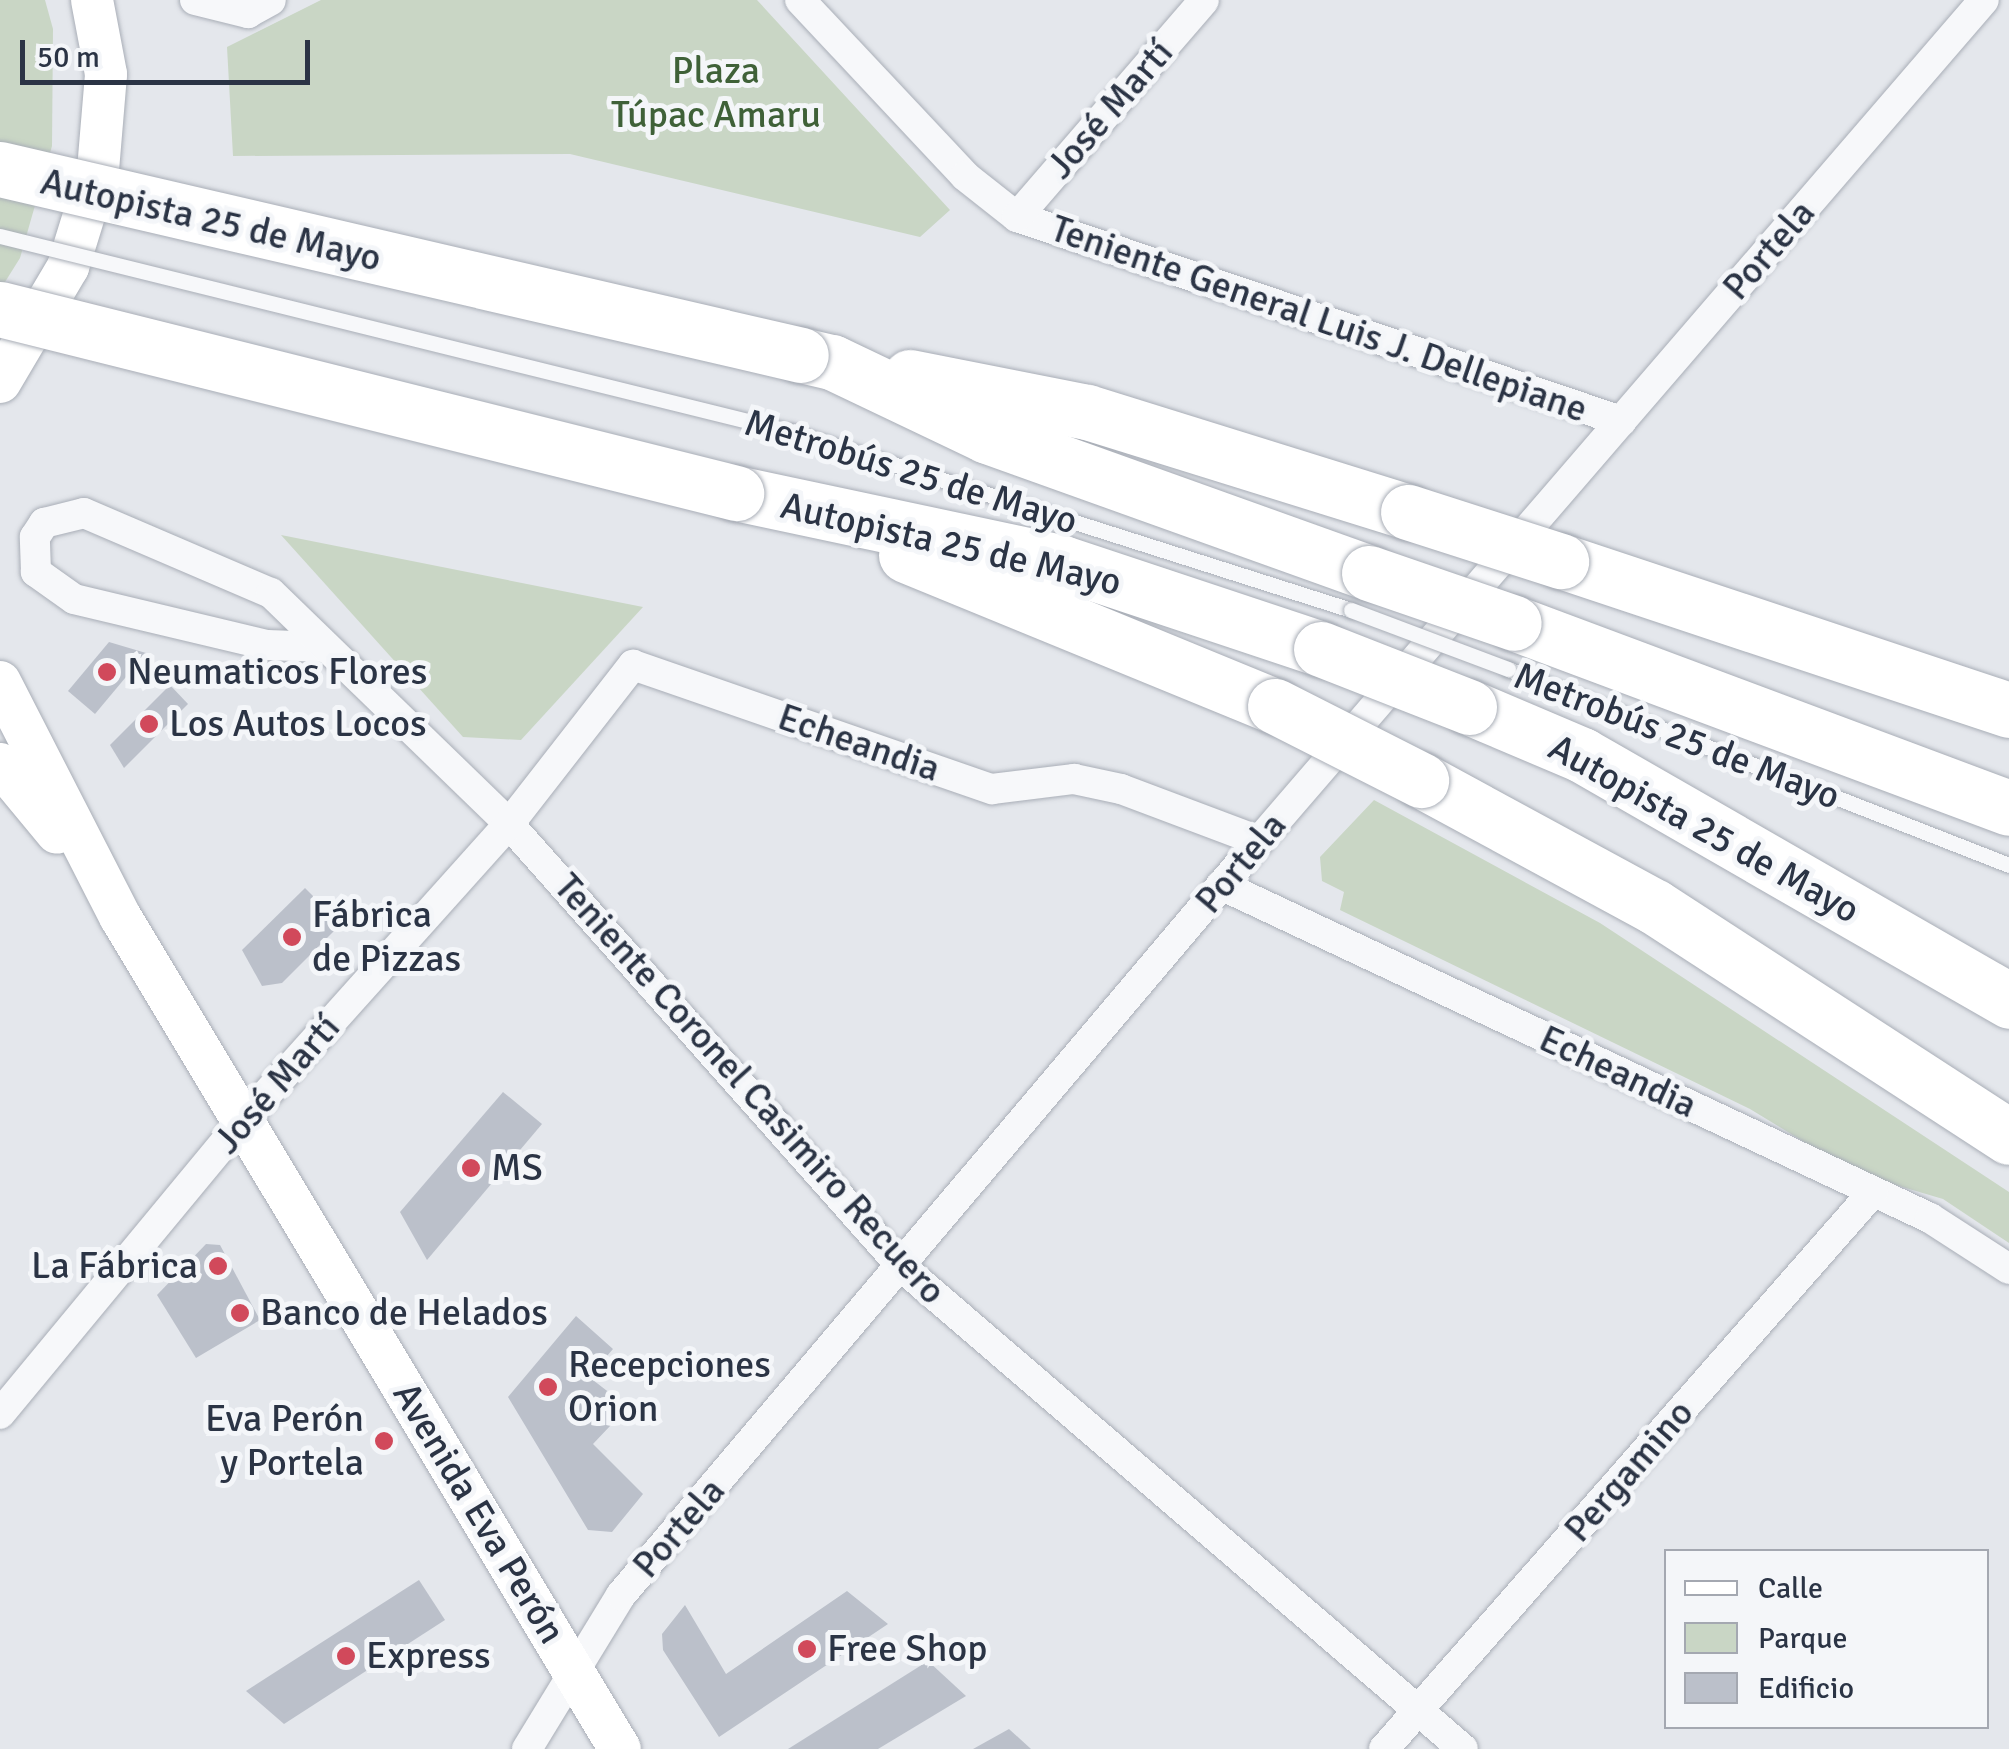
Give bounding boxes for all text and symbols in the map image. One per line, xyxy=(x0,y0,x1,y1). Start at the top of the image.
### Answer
scale bar xyxy=(25,20,315,82)
street label: José Martí xyxy=(1037,30,1183,188)
text: 50 m xyxy=(37,39,100,76)
park label: Plaza Túpac Amaru xyxy=(611,48,821,137)
street label: Autopista 25 de Mayo xyxy=(36,159,386,281)
street label: Portela xyxy=(1713,191,1825,309)
street label: Teniente General Luis J. Dellepiane xyxy=(1045,206,1593,432)
street label: Metrobús 25 de Mayo xyxy=(739,400,1083,544)
street label: Autopista 25 de Mayo xyxy=(776,483,1126,605)
place label: Neumaticos Flores xyxy=(127,649,427,695)
street label: Metrobús 25 de Mayo xyxy=(1508,653,1846,819)
marker: Neumaticos Flores xyxy=(96,661,118,683)
street label: Echeandia xyxy=(772,694,946,792)
place label: Los Autos Locos xyxy=(169,701,427,747)
marker: Los Autos Locos xyxy=(138,713,160,735)
street label: Autopista 25 de Mayo xyxy=(1541,725,1867,933)
street label: Portela xyxy=(1186,803,1296,923)
street label: Teniente Coronel Casimiro Recuero xyxy=(545,864,955,1314)
place label: Fábrica de Pizzas xyxy=(312,892,461,982)
marker: Fábrica de Pizzas xyxy=(281,926,303,948)
street label: José Martí xyxy=(204,1005,350,1163)
street label: Echeandia xyxy=(1532,1016,1704,1128)
place label: MS xyxy=(491,1145,543,1191)
marker: MS xyxy=(460,1157,482,1179)
place label: La Fábrica xyxy=(31,1243,198,1289)
marker: La Fábrica xyxy=(207,1255,229,1277)
place label: Banco de Helados xyxy=(260,1290,548,1336)
marker: Banco de Helados xyxy=(229,1302,251,1324)
place label: Recepciones Orion xyxy=(568,1342,771,1432)
street label: Avenida Eva Perón xyxy=(383,1374,575,1652)
marker: Recepciones Orion xyxy=(537,1376,559,1398)
street label: Pergamino xyxy=(1555,1391,1703,1551)
place label: Eva Perón y Portela xyxy=(205,1396,364,1486)
marker: Eva Perón y Portela xyxy=(373,1430,395,1452)
street label: Portela xyxy=(623,1469,735,1587)
legend xyxy=(1664,1549,1989,1729)
text: Calle xyxy=(1758,1570,1823,1607)
text: Parque xyxy=(1758,1620,1848,1657)
place label: Free Shop xyxy=(827,1626,987,1672)
place label: Express xyxy=(366,1633,491,1679)
marker: Free Shop xyxy=(796,1638,818,1660)
marker: Express xyxy=(335,1645,357,1667)
text: Edificio xyxy=(1758,1670,1854,1707)

